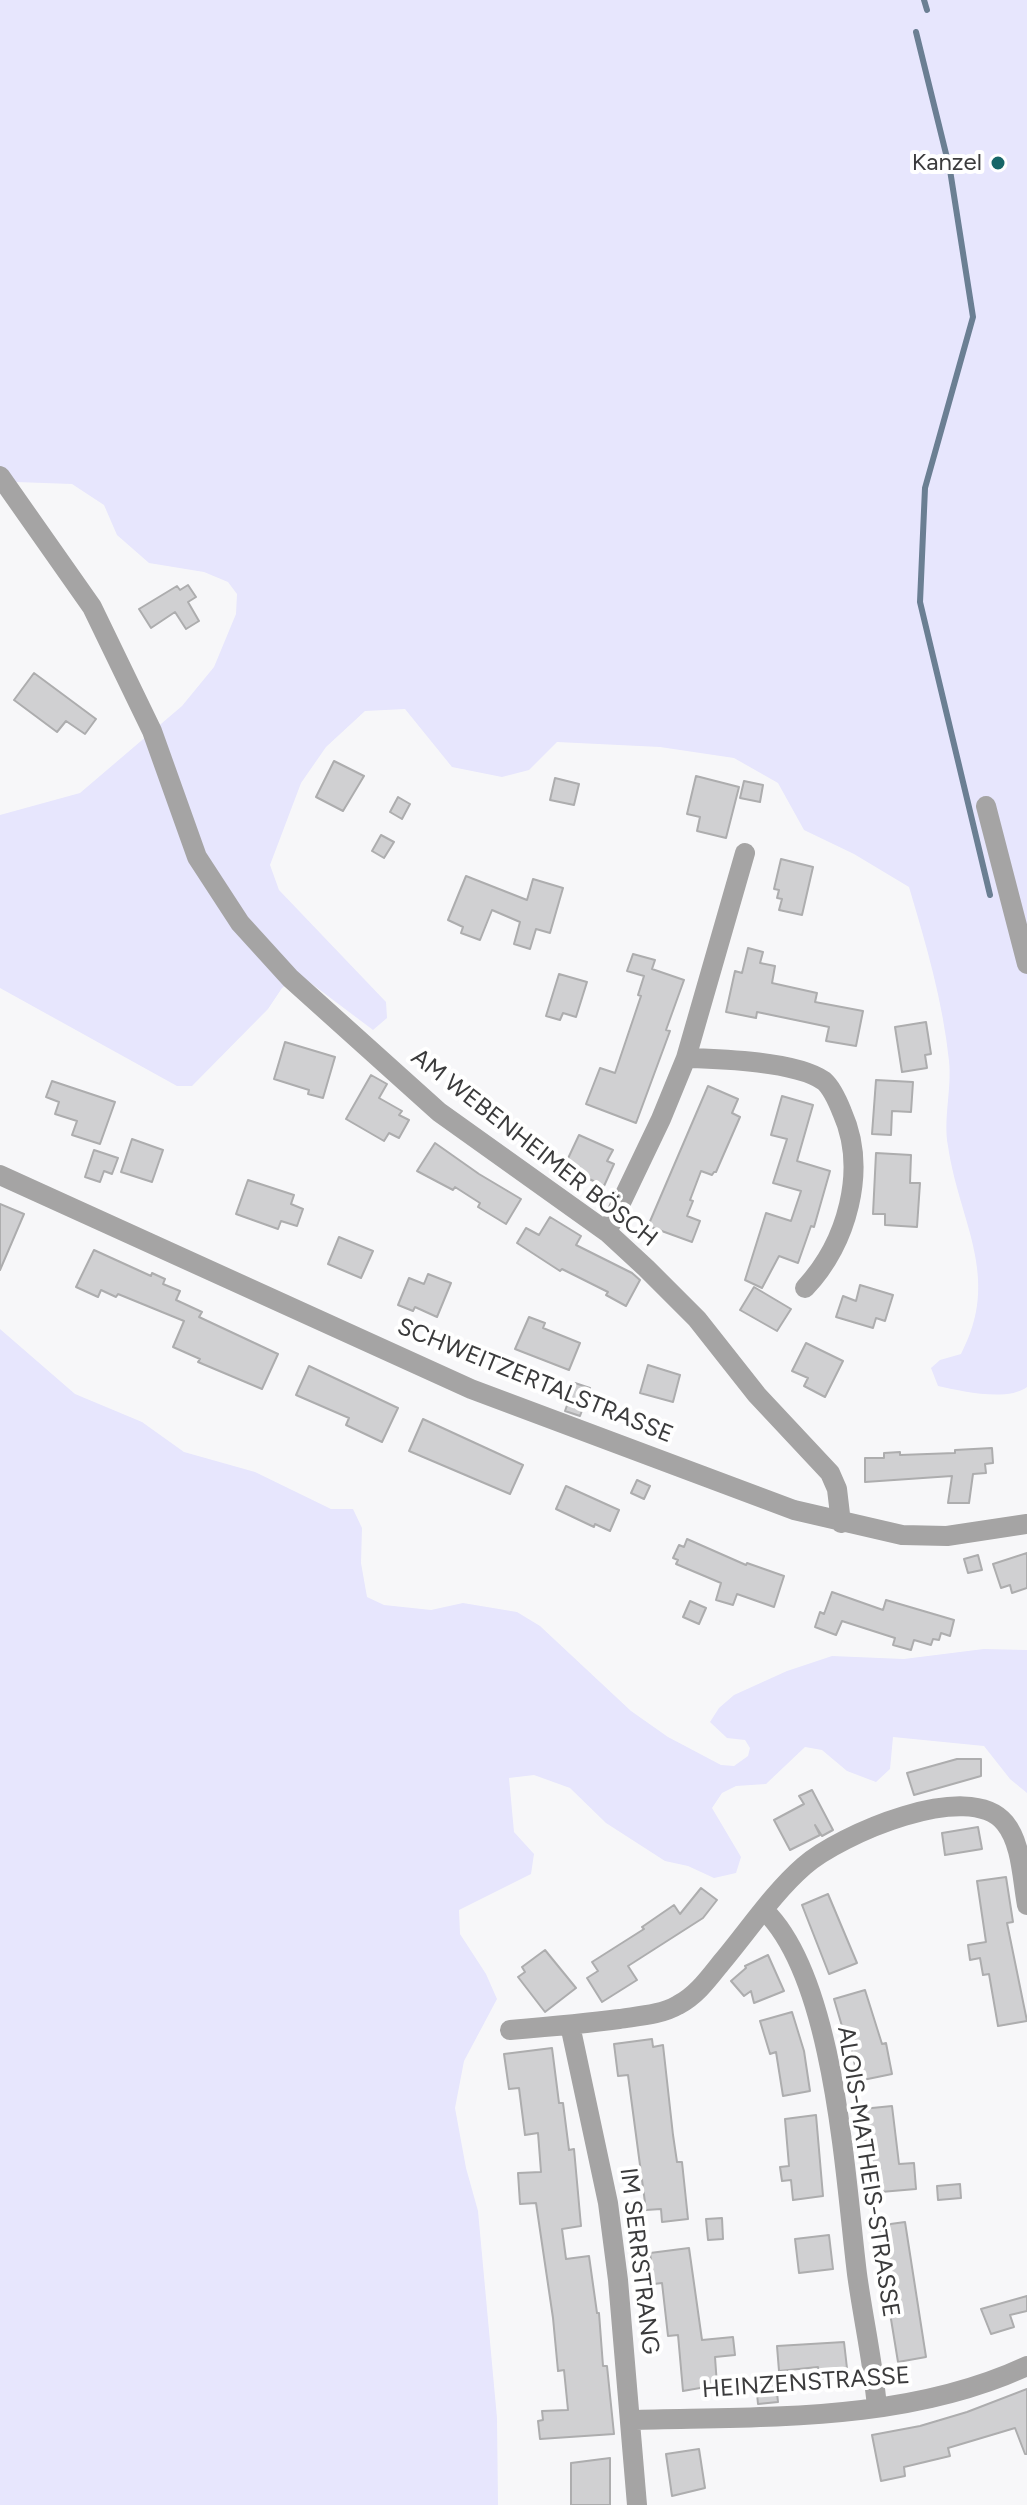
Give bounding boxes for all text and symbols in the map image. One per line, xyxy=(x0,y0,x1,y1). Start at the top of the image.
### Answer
place label: Kanzel xyxy=(912,149,982,177)
marker: Kanzel xyxy=(989,154,1007,172)
street label: AM WEBENHEIMER BÖSCH xyxy=(405,1043,663,1253)
street label: SCHWEITZERTALSTRASSE xyxy=(393,1312,677,1450)
street label: ALOIS-MATHEIS-STRASSE xyxy=(831,2025,905,2319)
street label: IM SERRSTRANG xyxy=(613,2166,665,2356)
street label: HEINZENSTRASSE xyxy=(701,2361,911,2405)

